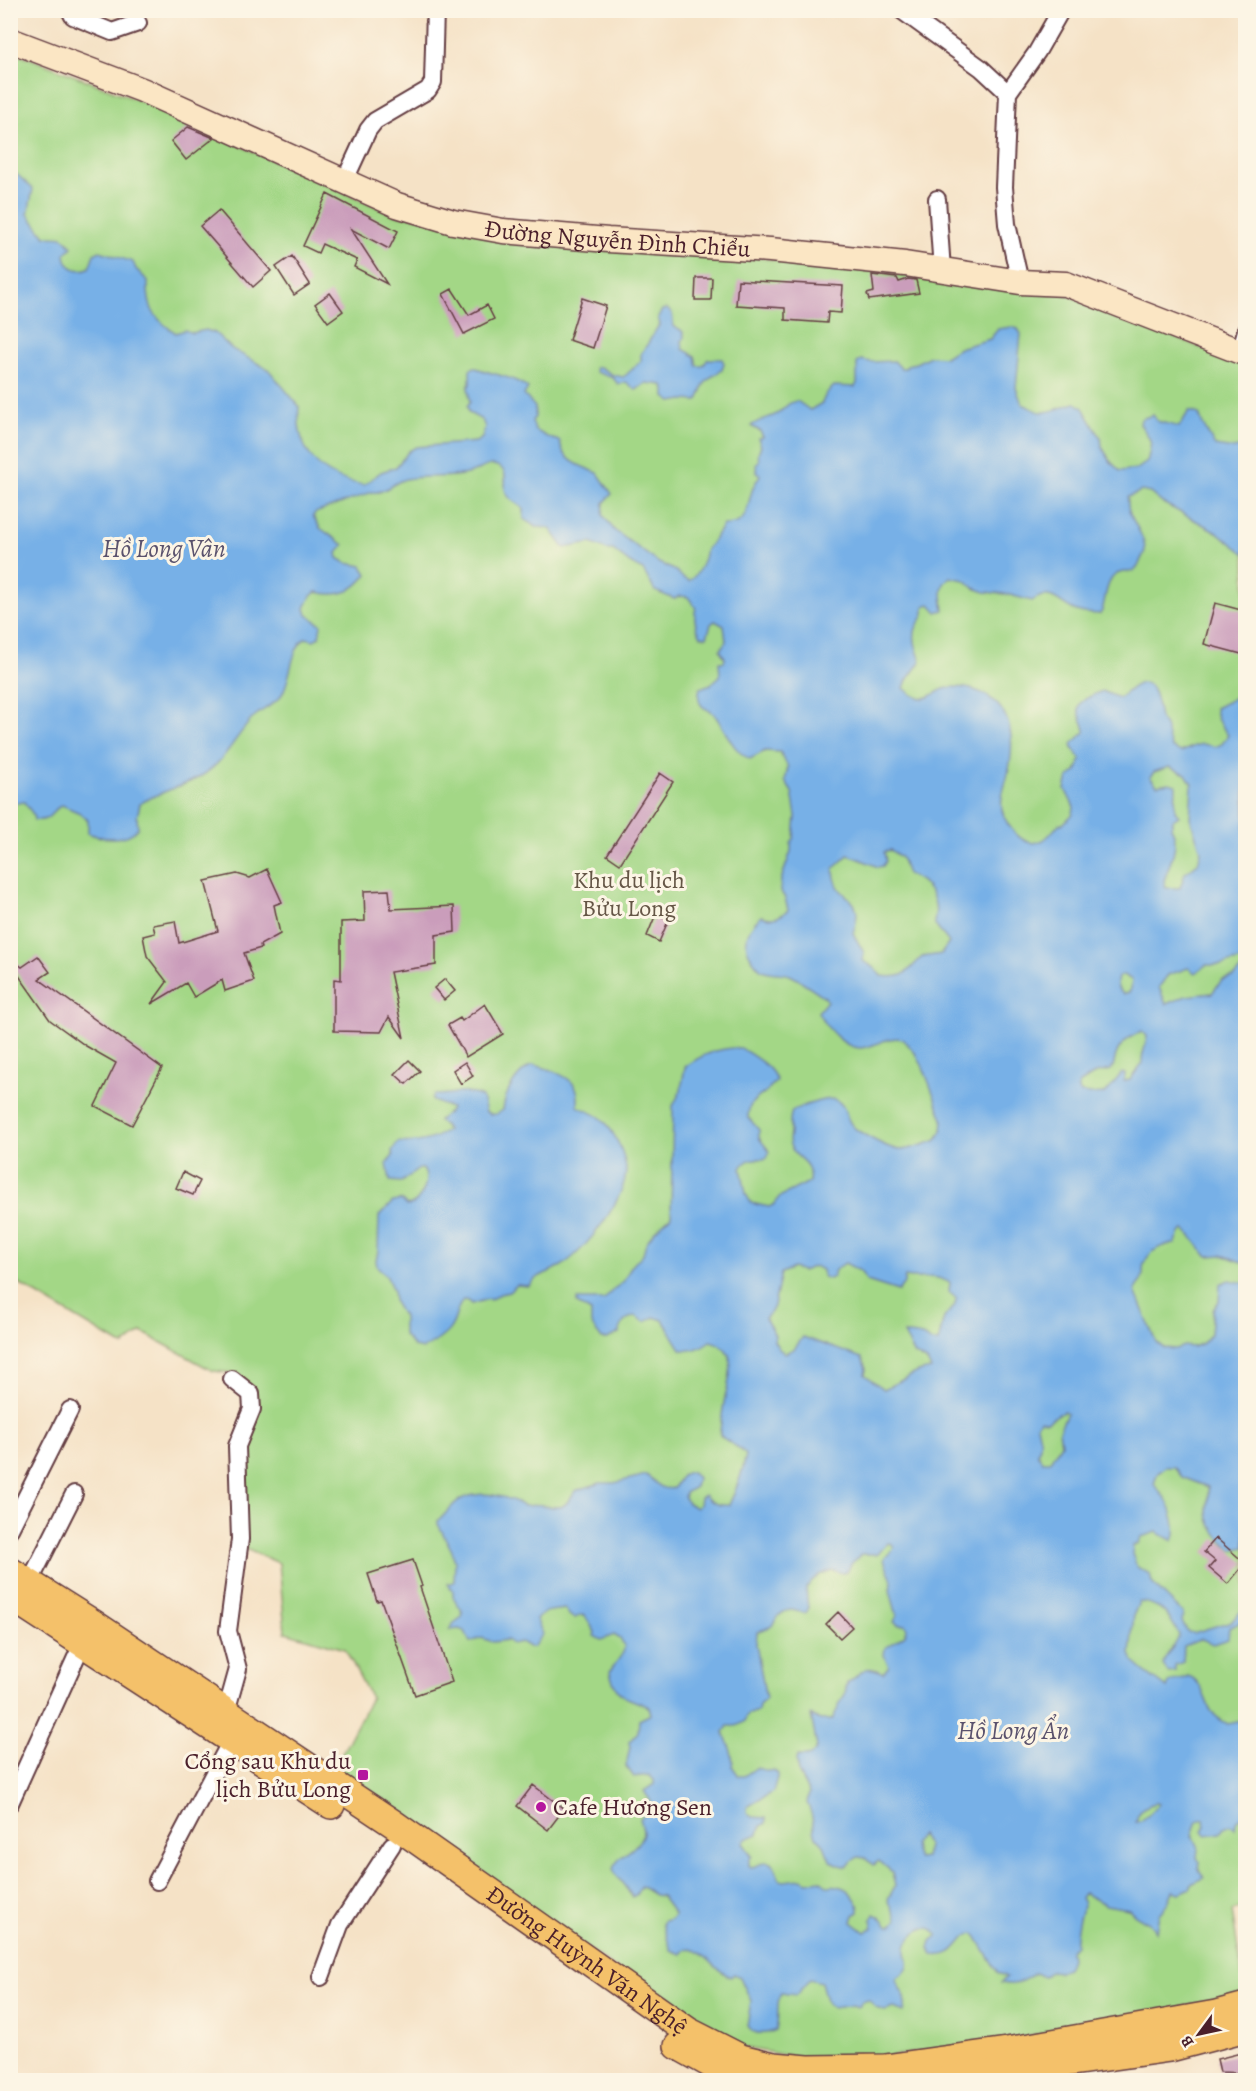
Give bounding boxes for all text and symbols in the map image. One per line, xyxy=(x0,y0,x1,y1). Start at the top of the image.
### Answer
street label: Đường Nguyễn Đình Chiểu xyxy=(482,212,751,265)
water label: Hồ Long Vân xyxy=(102,531,226,566)
park label: Khu du lịch Bửu Long xyxy=(573,864,685,924)
water label: Hồ Long Ẩn xyxy=(957,1713,1069,1748)
place label: Cổng sau Khu du lịch Bửu Long xyxy=(185,1745,351,1805)
marker: Cổng sau Khu du lịch Bửu Long xyxy=(356,1768,370,1782)
place label: Cafe Hương Sen xyxy=(553,1791,712,1823)
marker: Cafe Hương Sen xyxy=(534,1800,548,1814)
street label: Đường Huỳnh Văn Nghệ xyxy=(480,1878,694,2042)
north arrow xyxy=(1169,2004,1229,2064)
text: B xyxy=(1175,2031,1199,2052)

